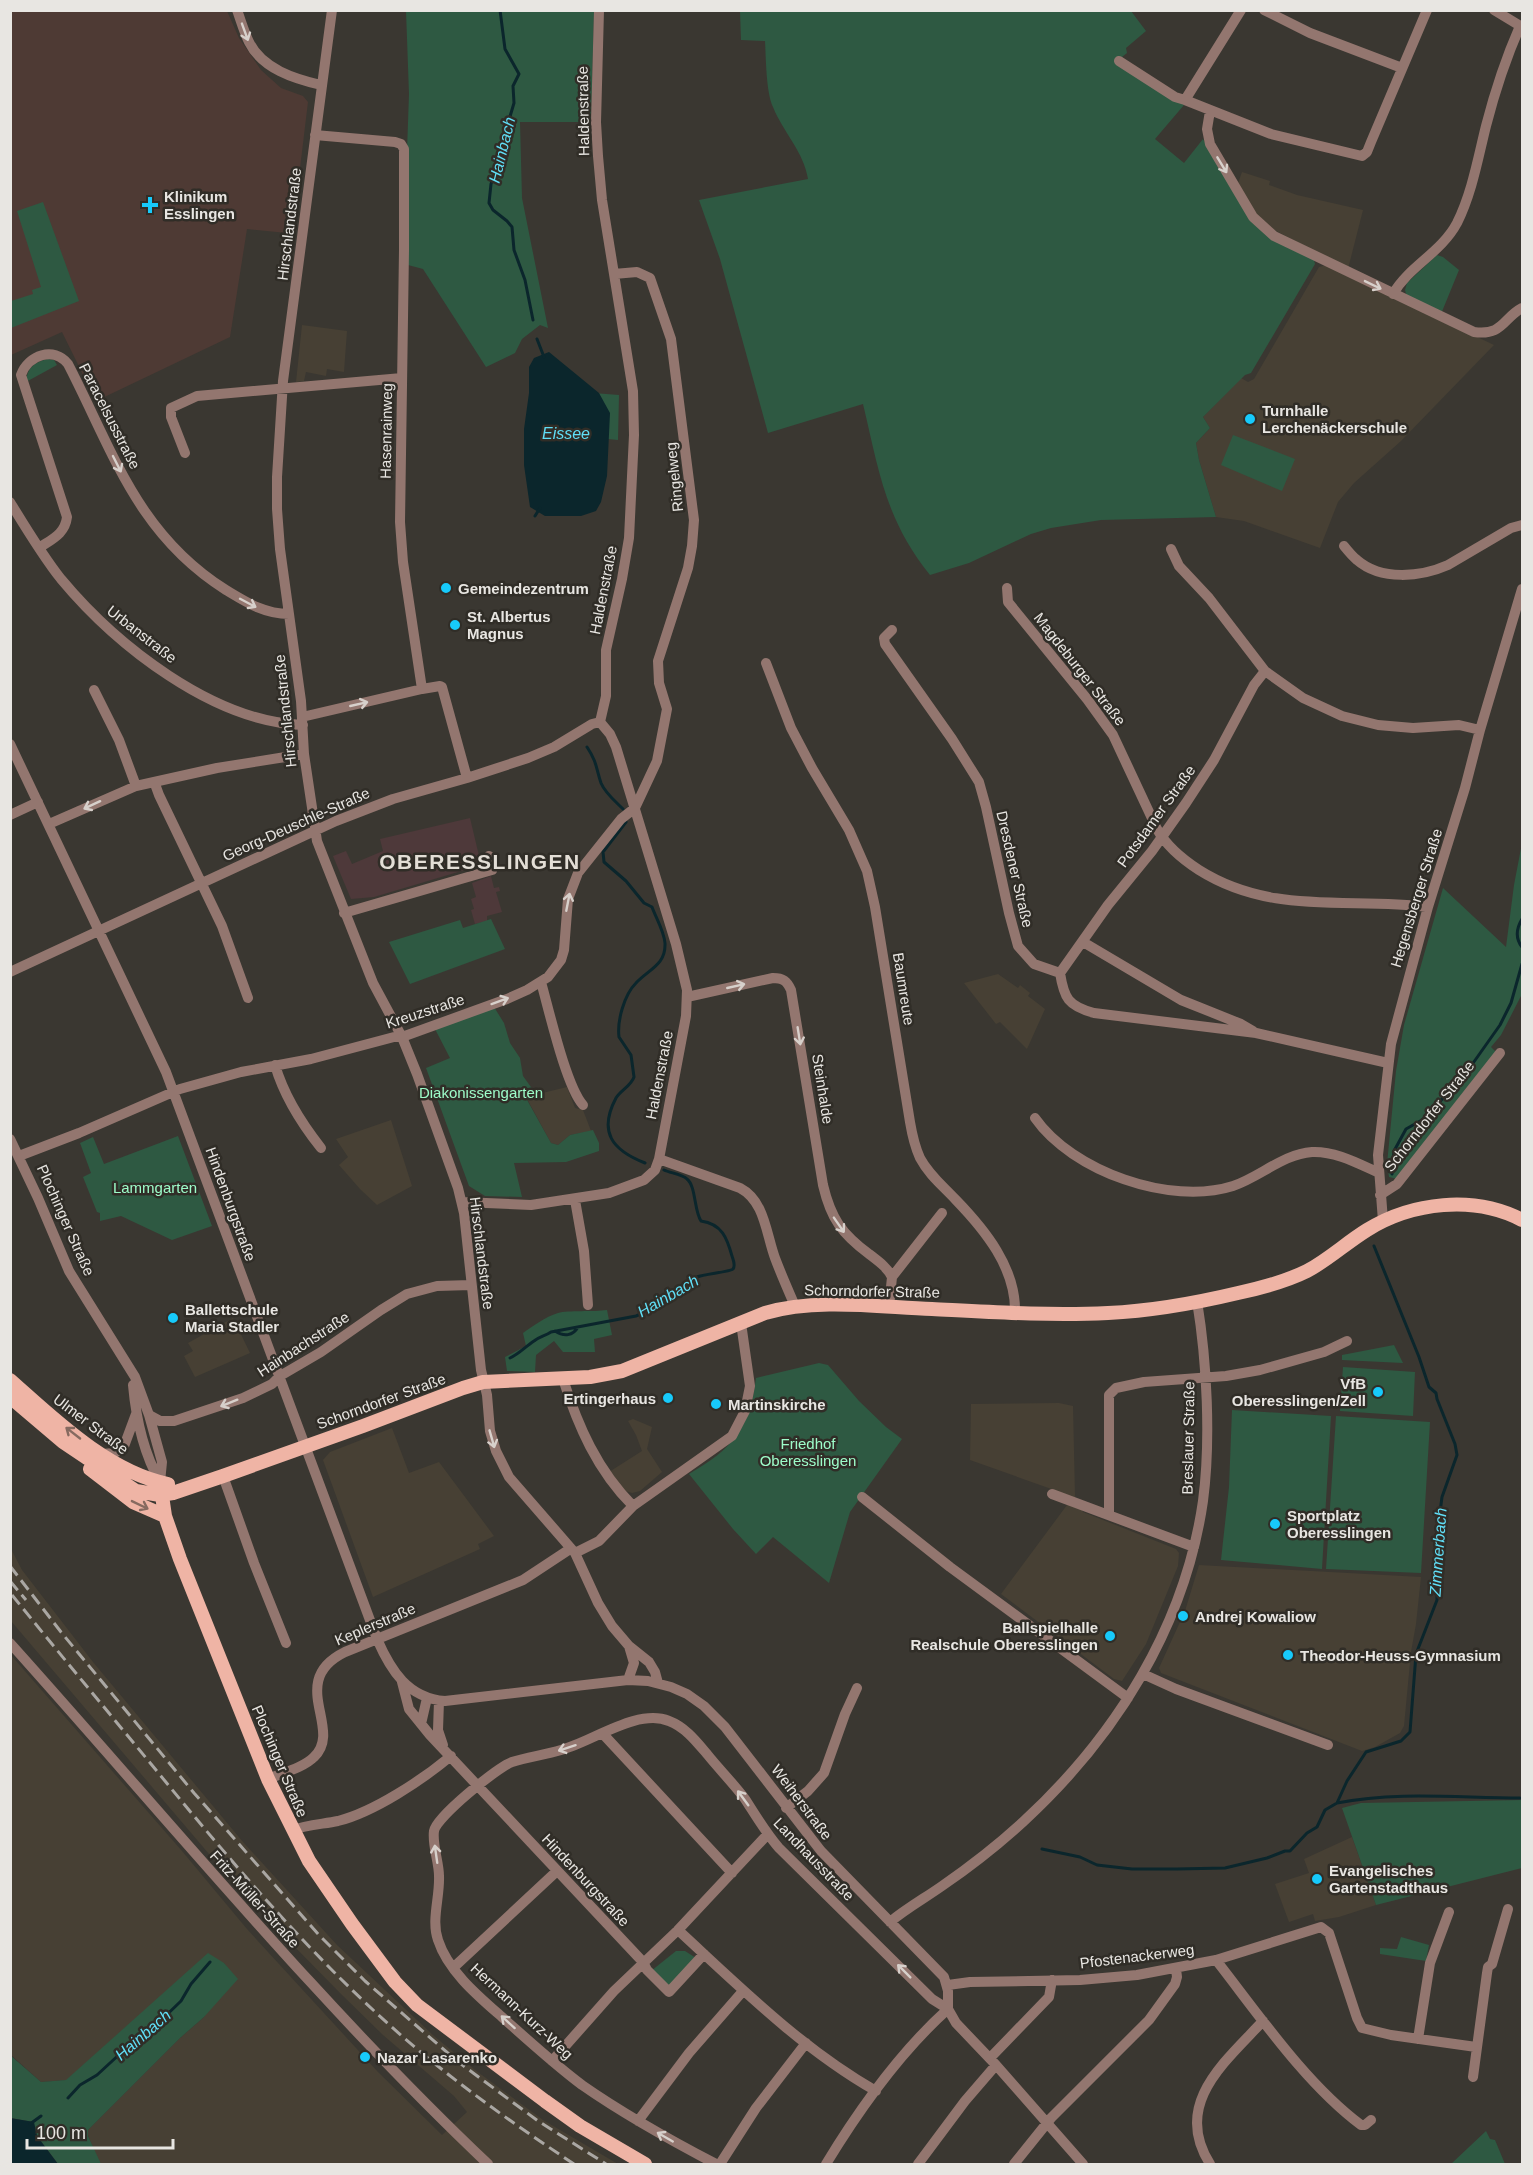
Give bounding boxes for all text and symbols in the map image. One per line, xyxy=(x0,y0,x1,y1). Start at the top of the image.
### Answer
one-way arrow xyxy=(241,22,252,41)
street label: Haldenstraße xyxy=(574,66,592,156)
water label: Hainbach xyxy=(486,115,518,185)
one-way arrow xyxy=(1216,156,1228,173)
street label: Hirschlandstraße xyxy=(274,167,304,281)
place label: Klinikum Esslingen xyxy=(164,188,235,222)
marker: Klinikum Esslingen xyxy=(141,196,159,214)
one-way arrow xyxy=(1363,279,1381,291)
street label: Paracelsusstraße xyxy=(76,360,144,472)
street label: Hasenrainweg xyxy=(377,383,395,479)
place label: Turnhalle Lerchenäckerschule xyxy=(1262,402,1407,436)
marker: Turnhalle Lerchenäckerschule xyxy=(1243,412,1257,426)
water label: Eissee xyxy=(542,425,590,442)
street label: Ringelweg xyxy=(662,441,686,513)
one-way arrow xyxy=(111,454,123,472)
street label: Haldenstraße xyxy=(586,544,620,636)
place label: Gemeindezentrum xyxy=(458,580,589,597)
marker: Gemeindezentrum xyxy=(439,581,453,595)
one-way arrow xyxy=(239,597,256,609)
street label: Urbanstraße xyxy=(104,602,180,666)
place label: St. Albertus Magnus xyxy=(467,608,551,642)
street label: Magdeburger Straße xyxy=(1031,609,1129,729)
marker: St. Albertus Magnus xyxy=(448,618,462,632)
street label: Hirschlandstraße xyxy=(271,654,299,768)
one-way arrow xyxy=(349,697,368,709)
street label: Potsdamer Straße xyxy=(1113,762,1199,870)
street label: Georg-Deuschle-Straße xyxy=(220,784,372,864)
one-way arrow xyxy=(84,800,102,811)
street label: Dresdener Straße xyxy=(993,809,1037,929)
street label: Hegensberger Straße xyxy=(1387,827,1445,969)
district label: OBERESSLINGEN xyxy=(379,850,581,873)
one-way arrow xyxy=(563,893,574,913)
street label: Baumreute xyxy=(890,951,918,1027)
one-way arrow xyxy=(726,980,745,992)
street label: Kreuzstraße xyxy=(384,990,466,1032)
one-way arrow xyxy=(490,995,509,1006)
one-way arrow xyxy=(794,1025,805,1045)
street label: Haldenstraße xyxy=(642,1029,676,1121)
street label: Steinhalde xyxy=(809,1053,837,1125)
street label: Schorndorfer Straße xyxy=(1380,1057,1478,1175)
park label: Diakonissengarten xyxy=(419,1084,543,1101)
street label: Hindenburgstraße xyxy=(202,1145,260,1263)
street label: Plochinger Straße xyxy=(34,1162,98,1278)
park label: Lammgarten xyxy=(113,1179,197,1196)
street label: Hirschlandstraße xyxy=(467,1196,497,1310)
one-way arrow xyxy=(833,1217,845,1233)
water label: Hainbach xyxy=(634,1272,702,1320)
street label: Schorndorfer Straße xyxy=(804,1281,940,1301)
place label: Ballettschule Maria Stadler xyxy=(185,1301,279,1335)
street label: Hainbachstraße xyxy=(254,1308,352,1380)
marker: Ballettschule Maria Stadler xyxy=(166,1311,180,1325)
street label: Schorndorfer Straße xyxy=(314,1370,448,1432)
place label: VfB Oberesslingen/Zell xyxy=(1232,1375,1366,1409)
street label: Breslauer Straße xyxy=(1179,1381,1197,1495)
marker: VfB Oberesslingen/Zell xyxy=(1371,1385,1385,1399)
street label: Ulmer Straße xyxy=(50,1390,132,1458)
place label: Ertingerhaus xyxy=(563,1390,656,1407)
marker: Ertingerhaus xyxy=(661,1391,675,1405)
place label: Martinskirche xyxy=(728,1396,826,1413)
marker: Martinskirche xyxy=(709,1397,723,1411)
one-way arrow xyxy=(220,1399,238,1410)
one-way arrow xyxy=(65,1427,81,1440)
one-way arrow xyxy=(487,1429,499,1448)
park label: Friedhof Oberesslingen xyxy=(760,1435,856,1469)
one-way arrow xyxy=(131,1500,149,1512)
place label: Sportplatz Oberesslingen xyxy=(1287,1507,1391,1541)
water label: Zimmerbach xyxy=(1426,1507,1450,1598)
marker: Sportplatz Oberesslingen xyxy=(1268,1517,1282,1531)
street label: Keplerstraße xyxy=(332,1599,418,1649)
place label: Andrej Kowaliow xyxy=(1195,1608,1316,1625)
marker: Andrej Kowaliow xyxy=(1176,1609,1190,1623)
place label: Ballspielhalle Realschule Oberesslingen xyxy=(910,1619,1098,1653)
marker: Ballspielhalle Realschule Oberesslingen xyxy=(1103,1629,1117,1643)
place label: Theodor-Heuss-Gymnasium xyxy=(1300,1647,1501,1664)
marker: Theodor-Heuss-Gymnasium xyxy=(1281,1648,1295,1662)
street label: Plochinger Straße xyxy=(249,1702,311,1820)
one-way arrow xyxy=(558,1743,577,1754)
street label: Weiherstraße xyxy=(768,1761,836,1843)
one-way arrow xyxy=(737,1790,750,1806)
street label: Landhausstraße xyxy=(770,1814,858,1904)
street label: Hindenburgstraße xyxy=(539,1830,633,1930)
one-way arrow xyxy=(431,1845,442,1865)
street label: Fritz-Müller-Straße xyxy=(207,1847,303,1951)
place label: Evangelisches Gartenstadthaus xyxy=(1329,1862,1448,1896)
marker: Evangelisches Gartenstadthaus xyxy=(1310,1872,1324,1886)
street label: Pfostenackerweg xyxy=(1079,1941,1195,1971)
street label: Hermann-Kurz-Weg xyxy=(468,1959,576,2063)
one-way arrow xyxy=(896,1964,911,1979)
water label: Hainbach xyxy=(112,2006,174,2064)
one-way arrow xyxy=(500,2015,515,2029)
place label: Nazar Lasarenko xyxy=(377,2049,497,2066)
marker: Nazar Lasarenko xyxy=(358,2050,372,2064)
scale bar xyxy=(27,2112,172,2150)
text: 100 m xyxy=(36,2123,86,2143)
one-way arrow xyxy=(657,2131,674,2143)

